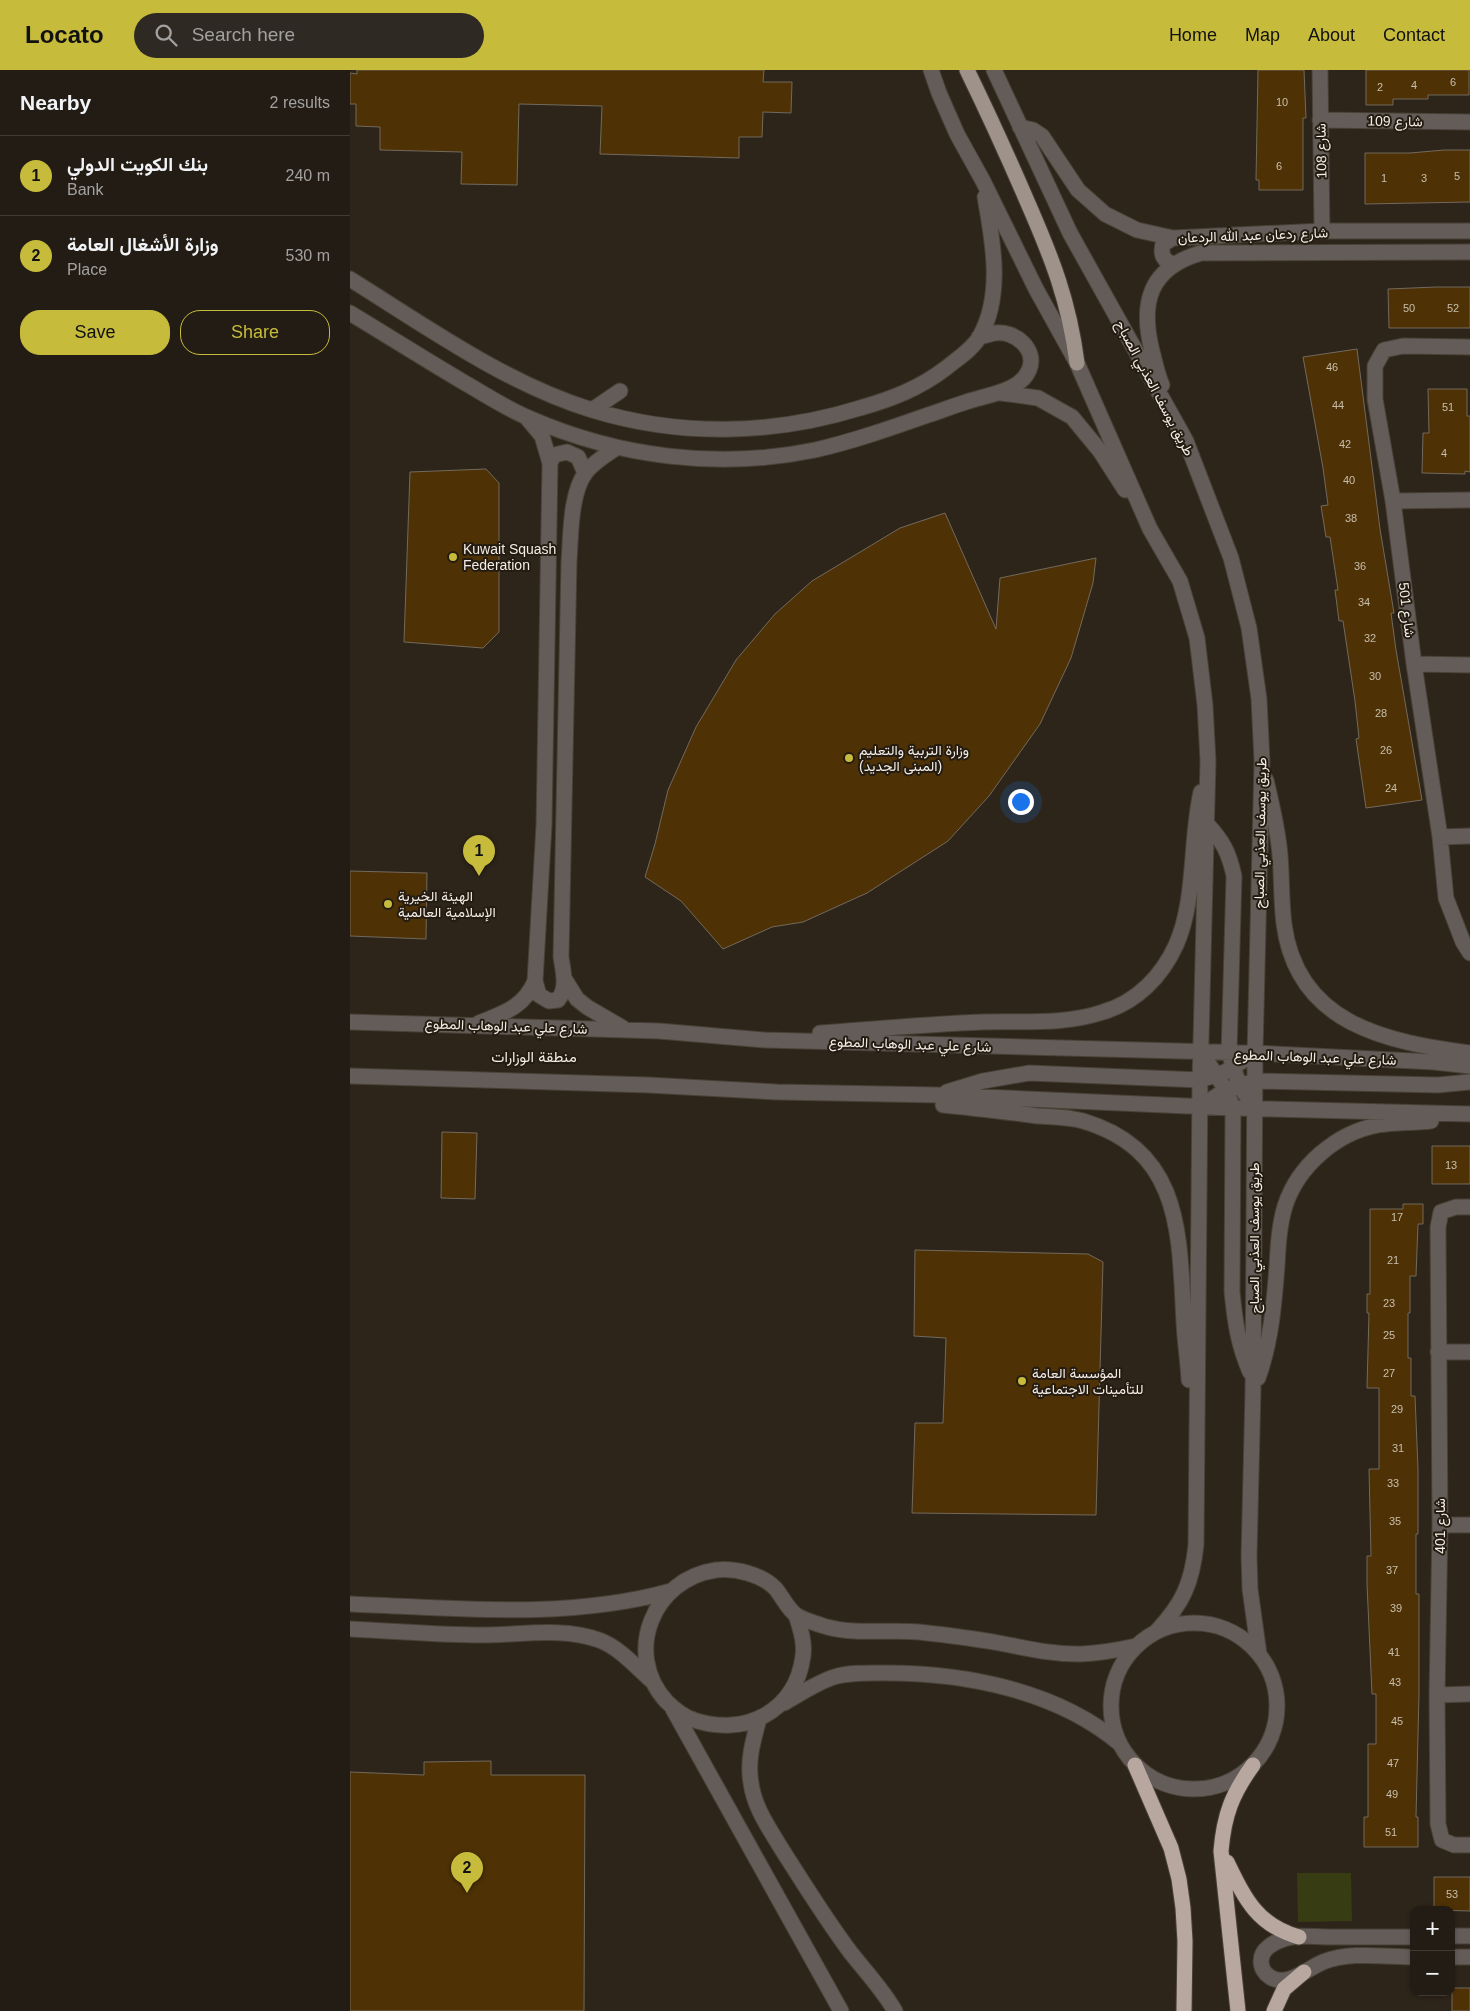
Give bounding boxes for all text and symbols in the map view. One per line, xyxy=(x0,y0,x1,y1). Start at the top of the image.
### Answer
search box xyxy=(134,13,484,58)
text: Locato xyxy=(25,21,104,48)
icon: search xyxy=(152,21,180,49)
text: Search here xyxy=(192,24,295,45)
text: Home xyxy=(1169,25,1217,45)
text: Map xyxy=(1245,25,1280,45)
text: About xyxy=(1308,25,1355,45)
text: Contact xyxy=(1383,25,1445,45)
house number: 6 xyxy=(1450,76,1456,88)
house number: 4 xyxy=(1411,79,1417,91)
house number: 2 xyxy=(1377,81,1383,93)
text: Nearby xyxy=(20,91,91,114)
text: 2 results xyxy=(270,94,330,111)
house number: 10 xyxy=(1276,96,1288,108)
street label: شارع 109 xyxy=(1367,113,1423,132)
street label: شارع 108 xyxy=(1313,123,1332,179)
text: بنك الكويت الدولي xyxy=(67,154,208,175)
house number: 6 xyxy=(1276,160,1282,172)
text: 1 xyxy=(32,167,40,184)
text: 240 m xyxy=(286,167,330,184)
house number: 5 xyxy=(1454,170,1460,182)
house number: 1 xyxy=(1381,172,1387,184)
house number: 3 xyxy=(1421,172,1427,184)
text: Bank xyxy=(67,181,103,198)
street label: شارع ردعان عبد الله الردعان xyxy=(1178,224,1329,249)
text: وزارة الأشغال العامة xyxy=(67,234,219,255)
text: 2 xyxy=(32,247,40,264)
text: 530 m xyxy=(286,247,330,264)
text: Place xyxy=(67,261,107,278)
house number: 50 xyxy=(1403,302,1415,314)
house number: 52 xyxy=(1447,302,1459,314)
button: Save xyxy=(20,310,170,355)
button: Share xyxy=(180,310,330,355)
street label: طريق يوسف العذبي الصباح xyxy=(1109,317,1198,460)
house number: 46 xyxy=(1326,361,1338,373)
house number: 44 xyxy=(1332,399,1344,411)
house number: 51 xyxy=(1442,401,1454,413)
house number: 42 xyxy=(1339,438,1351,450)
house number: 4 xyxy=(1441,447,1447,459)
house number: 40 xyxy=(1343,474,1355,486)
house number: 38 xyxy=(1345,512,1357,524)
place label: Kuwait Squash Federation xyxy=(463,541,556,573)
marker: Kuwait Squash Federation xyxy=(447,551,459,563)
house number: 36 xyxy=(1354,560,1366,572)
street label: شارع 501 xyxy=(1393,582,1418,639)
house number: 34 xyxy=(1358,596,1370,608)
house number: 32 xyxy=(1364,632,1376,644)
house number: 30 xyxy=(1369,670,1381,682)
house number: 28 xyxy=(1375,707,1387,719)
place label: وزارة التربية والتعليم (المبنى الجديد) xyxy=(859,742,969,775)
house number: 26 xyxy=(1380,744,1392,756)
marker: وزارة التربية والتعليم (المبنى الجديد) xyxy=(843,752,855,764)
street label: طريق يوسف العذبي الصباح xyxy=(1251,757,1273,909)
house number: 24 xyxy=(1385,782,1397,794)
your location xyxy=(1008,789,1034,815)
pin: 1 xyxy=(463,835,495,876)
place label: الهيئة الخيرية الإسلامية العالمية xyxy=(398,888,496,922)
marker: الهيئة الخيرية الإسلامية العالمية xyxy=(382,898,394,910)
street label: شارع علي عبد الوهاب المطوع xyxy=(424,1015,588,1041)
street label: شارع علي عبد الوهاب المطوع xyxy=(828,1033,992,1059)
street label: شارع علي عبد الوهاب المطوع xyxy=(1233,1046,1397,1072)
district label: منطقة الوزارات xyxy=(491,1048,577,1066)
house number: 13 xyxy=(1445,1159,1457,1171)
street label: طريق يوسف العذبي الصباح xyxy=(1246,1162,1266,1314)
house number: 17 xyxy=(1391,1211,1403,1223)
house number: 21 xyxy=(1387,1254,1399,1266)
house number: 23 xyxy=(1383,1297,1395,1309)
house number: 25 xyxy=(1383,1329,1395,1341)
place label: المؤسسة العامة للتأمينات الاجتماعية xyxy=(1032,1365,1144,1398)
house number: 27 xyxy=(1383,1367,1395,1379)
marker: المؤسسة العامة للتأمينات الاجتماعية xyxy=(1016,1375,1028,1387)
house number: 29 xyxy=(1391,1403,1403,1415)
house number: 31 xyxy=(1392,1442,1404,1454)
house number: 33 xyxy=(1387,1477,1399,1489)
street label: شارع 401 xyxy=(1432,1498,1451,1554)
house number: 35 xyxy=(1389,1515,1401,1527)
house number: 37 xyxy=(1386,1564,1398,1576)
house number: 39 xyxy=(1390,1602,1402,1614)
house number: 41 xyxy=(1388,1646,1400,1658)
house number: 43 xyxy=(1389,1676,1401,1688)
house number: 45 xyxy=(1391,1715,1403,1727)
house number: 47 xyxy=(1387,1757,1399,1769)
house number: 49 xyxy=(1386,1788,1398,1800)
house number: 51 xyxy=(1385,1826,1397,1838)
pin: 2 xyxy=(451,1852,483,1893)
house number: 53 xyxy=(1446,1888,1458,1900)
map controls xyxy=(1410,1906,1455,1996)
button: + xyxy=(1410,1906,1455,1951)
button: − xyxy=(1410,1951,1455,1996)

